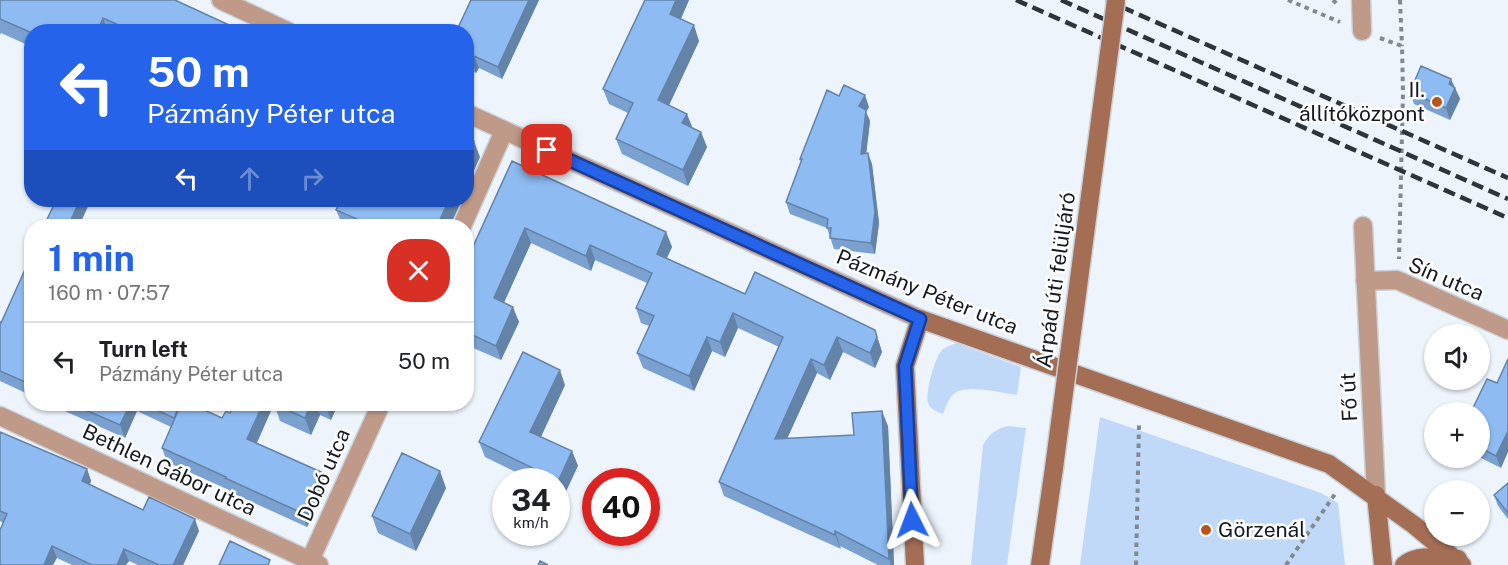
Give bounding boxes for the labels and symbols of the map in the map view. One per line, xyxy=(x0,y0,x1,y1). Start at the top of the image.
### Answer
place label: II. állítóközpont xyxy=(1299,77,1425,126)
marker: II. állítóközpont xyxy=(1430,95,1444,109)
pin xyxy=(521,124,572,175)
street label: Árpád úti felüljáró xyxy=(1031,190,1080,369)
street label: Pázmány Péter utca xyxy=(833,244,1021,339)
street label: Sín utca xyxy=(1405,252,1488,306)
street label: Fő út xyxy=(1335,372,1362,422)
street label: Bethlen Gábor utca xyxy=(79,418,260,521)
street label: Dobó utca xyxy=(292,425,355,525)
speed limit sign: 40 xyxy=(582,468,660,546)
position arrow xyxy=(880,488,944,552)
place label: Görzenál xyxy=(1218,517,1306,542)
marker: Görzenál xyxy=(1199,523,1213,537)

